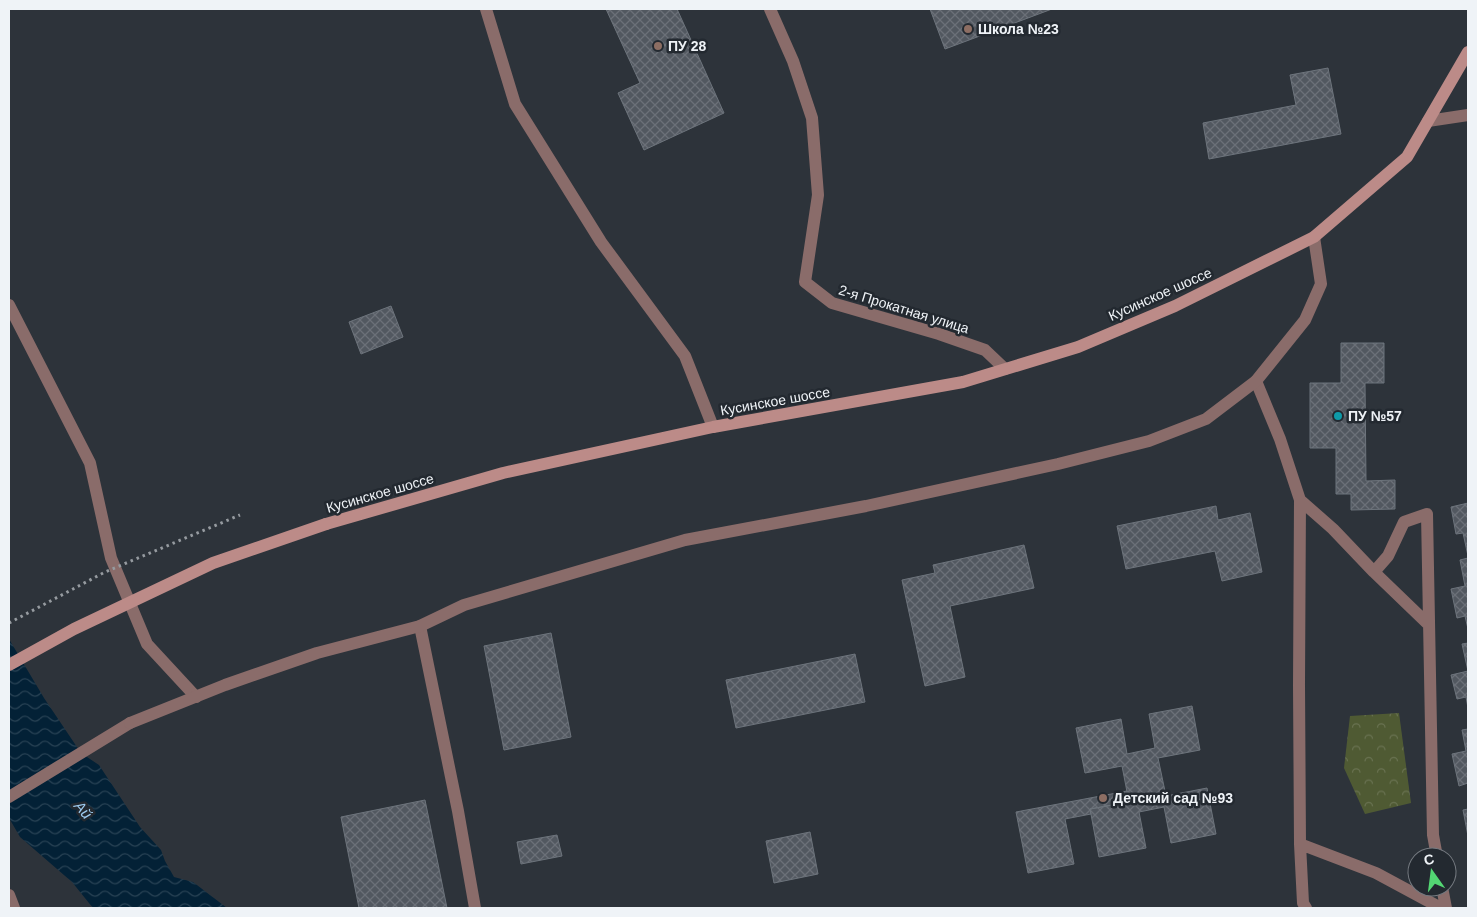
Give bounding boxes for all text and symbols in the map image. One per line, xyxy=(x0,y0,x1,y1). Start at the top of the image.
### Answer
place label: Школа №23 xyxy=(978,21,1059,37)
marker: Школа №23 xyxy=(962,23,974,35)
place label: ПУ 28 xyxy=(668,38,706,54)
marker: ПУ 28 xyxy=(652,40,664,52)
street label: Кусинское шоссе xyxy=(1106,264,1214,324)
street label: 2-я Прокатная улица xyxy=(837,282,971,336)
street label: Кусинское шоссе xyxy=(719,383,831,419)
place label: ПУ №57 xyxy=(1348,408,1402,424)
marker: ПУ №57 xyxy=(1332,410,1344,422)
street label: Кусинское шоссе xyxy=(324,470,436,516)
place label: Детский сад №93 xyxy=(1113,790,1233,806)
marker: Детский сад №93 xyxy=(1097,792,1109,804)
water label: Ай xyxy=(70,796,96,823)
north arrow xyxy=(1407,847,1457,897)
text: С xyxy=(1422,850,1436,868)

